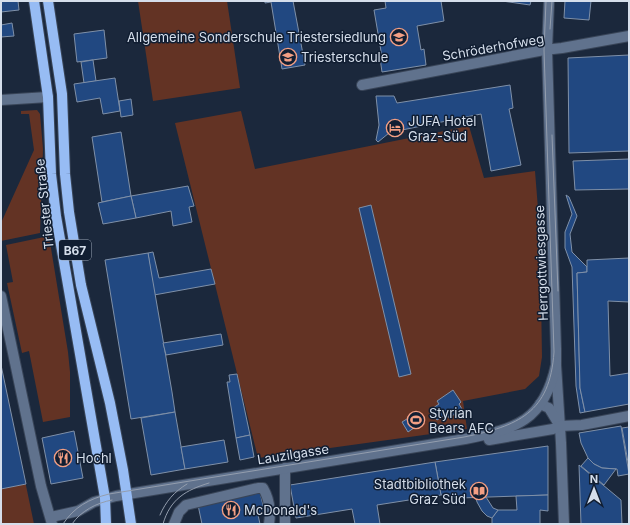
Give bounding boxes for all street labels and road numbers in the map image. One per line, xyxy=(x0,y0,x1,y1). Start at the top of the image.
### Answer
street label: Schröderhofweg xyxy=(441,30,545,64)
street label: Triester Straße xyxy=(31,158,57,250)
street label: Herrgottwiesgasse xyxy=(531,205,551,321)
road number: B67 xyxy=(59,240,91,260)
street label: Lauzilgasse xyxy=(256,440,330,468)

